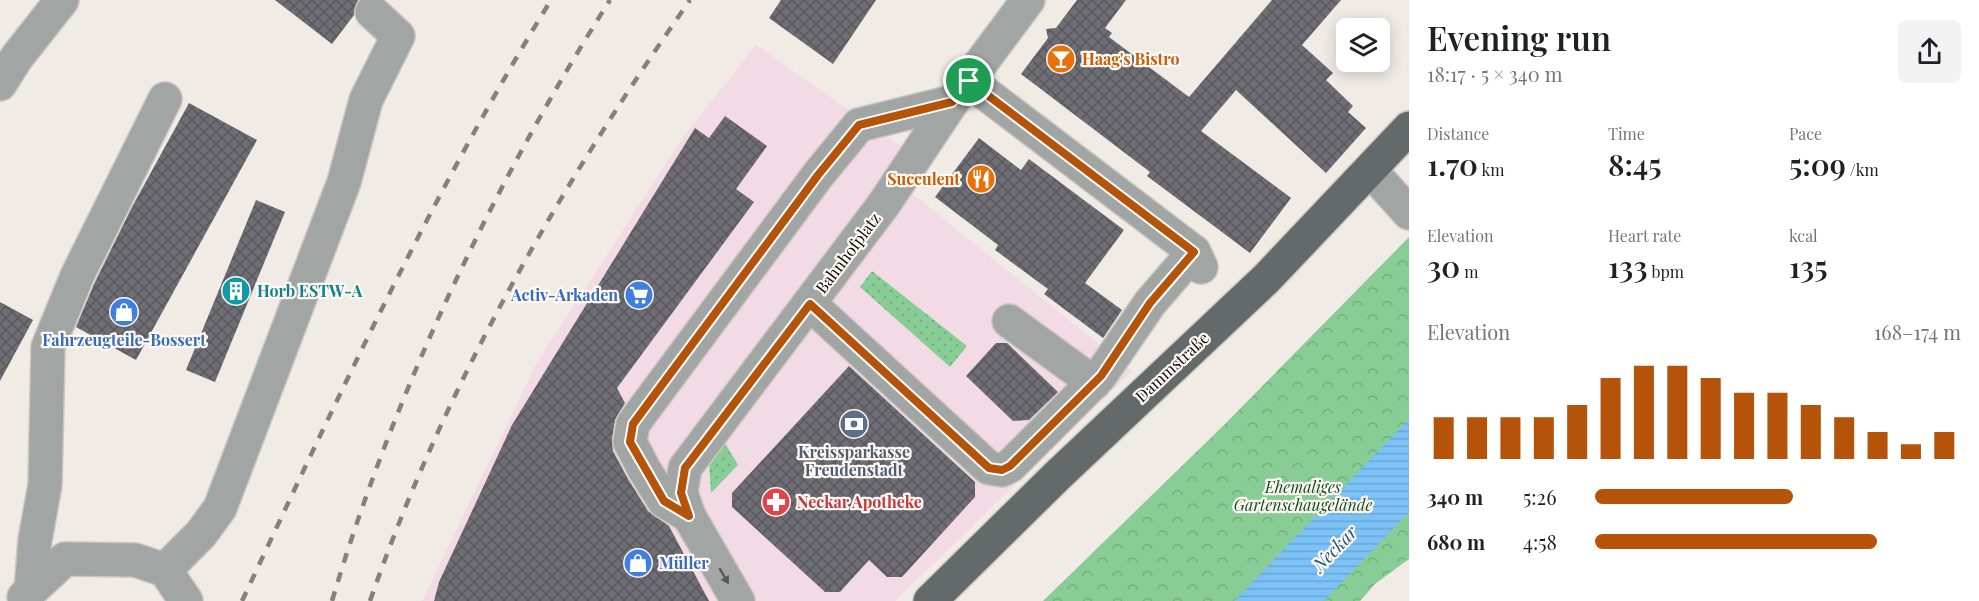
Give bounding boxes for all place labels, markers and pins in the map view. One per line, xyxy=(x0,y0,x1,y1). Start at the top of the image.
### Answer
bar icon: Haag's Bistro xyxy=(1045,43,1077,75)
place label: Haag's Bistro xyxy=(1082,48,1179,69)
pin xyxy=(943,55,994,106)
restaurant icon: Succulent xyxy=(965,163,997,195)
place label: Succulent xyxy=(887,168,960,189)
building icon: Horb ESTW-A xyxy=(220,275,252,307)
supermarket icon: Activ-Arkaden xyxy=(623,279,655,311)
place label: Horb ESTW-A xyxy=(257,280,363,301)
place label: Activ-Arkaden xyxy=(510,284,618,305)
shop icon: Fahrzeugteile-Bossert xyxy=(108,296,140,328)
place label: Fahrzeugteile-Bossert xyxy=(42,329,206,350)
bank icon: Kreissparkasse Freudenstadt xyxy=(838,408,870,440)
place label: Kreissparkasse Freudenstadt xyxy=(798,441,910,480)
pharmacy icon: Neckar Apotheke xyxy=(760,486,792,518)
place label: Neckar Apotheke xyxy=(797,491,922,512)
shop icon: Müller xyxy=(622,547,654,579)
place label: Müller xyxy=(659,552,709,573)

